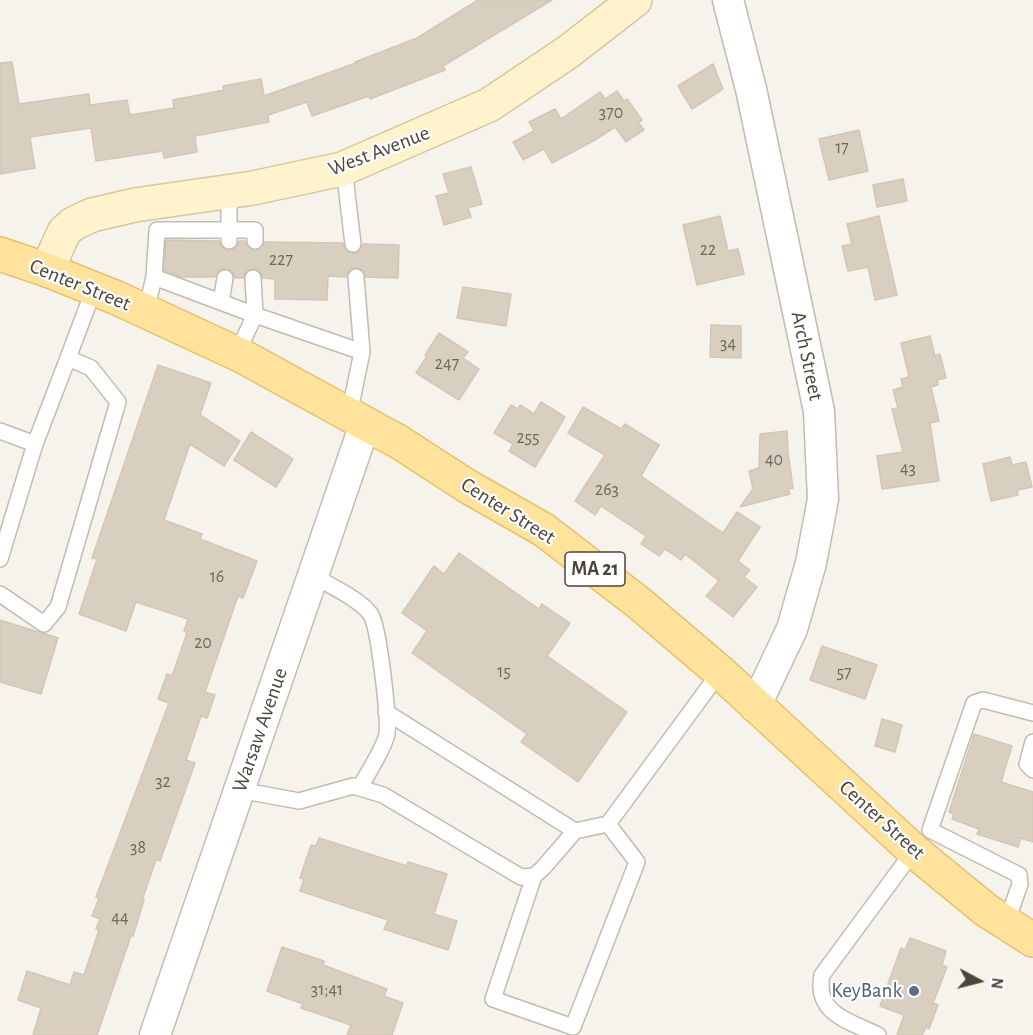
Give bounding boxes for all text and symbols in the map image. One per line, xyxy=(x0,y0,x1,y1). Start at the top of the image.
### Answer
house number: 370 xyxy=(599,102,623,124)
street label: West Avenue xyxy=(325,120,433,182)
house number: 17 xyxy=(835,137,849,159)
house number: 22 xyxy=(700,239,716,261)
house number: 227 xyxy=(269,249,293,271)
street label: Center Street xyxy=(26,253,134,317)
street label: Arch Street xyxy=(785,309,829,403)
house number: 34 xyxy=(720,333,736,355)
house number: 247 xyxy=(435,353,459,375)
house number: 255 xyxy=(516,427,540,449)
house number: 40 xyxy=(765,449,783,471)
house number: 43 xyxy=(900,458,916,480)
street label: Center Street xyxy=(456,472,560,550)
house number: 263 xyxy=(595,479,619,501)
road number: MA 21 xyxy=(565,552,625,586)
house number: 16 xyxy=(210,566,224,588)
house number: 20 xyxy=(194,632,212,654)
house number: 15 xyxy=(497,661,511,683)
house number: 57 xyxy=(836,662,852,684)
street label: Warsaw Avenue xyxy=(227,664,293,796)
house number: 32 xyxy=(155,771,171,793)
street label: Center Street xyxy=(834,775,930,865)
house number: 38 xyxy=(130,837,146,859)
house number: 44 xyxy=(111,907,129,929)
north arrow xyxy=(949,951,1009,1011)
text: N xyxy=(988,977,1005,990)
place label: KeyBank xyxy=(831,978,902,1004)
house number: 31;41 xyxy=(311,979,343,1001)
marker: KeyBank xyxy=(907,984,921,998)

